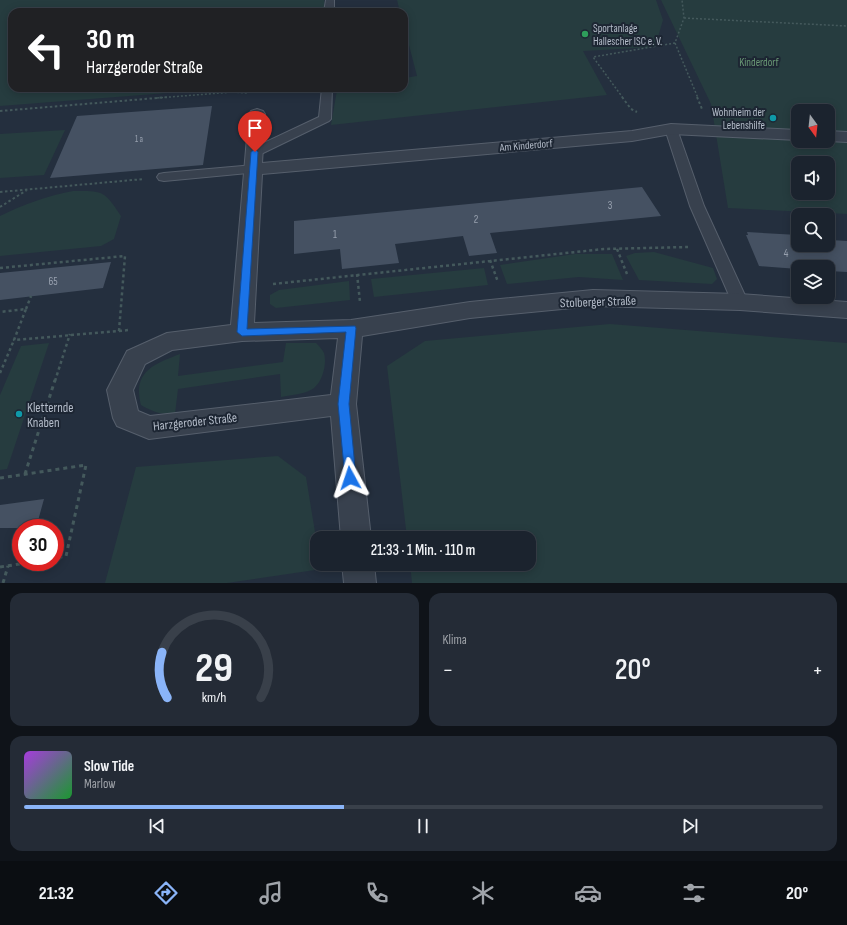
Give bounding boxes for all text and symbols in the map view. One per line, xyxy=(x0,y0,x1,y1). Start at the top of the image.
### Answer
place label: Sportanlage Hallescher ISC e. V. xyxy=(593,22,662,48)
text: 30 m xyxy=(86,23,135,56)
icon: left xyxy=(20,24,72,76)
marker: Sportanlage Hallescher ISC e. V. xyxy=(580,29,590,39)
park label: Kinderdorf xyxy=(739,56,780,69)
text: Harzgeroder Straße xyxy=(86,57,203,78)
north arrow xyxy=(791,104,835,148)
map controls xyxy=(791,104,835,304)
place label: Wohnheim der Lebenshilfe xyxy=(712,106,765,132)
pin xyxy=(238,111,272,152)
marker: Wohnheim der Lebenshilfe xyxy=(768,113,778,123)
icon: arrive xyxy=(244,117,266,139)
house number: 1 a xyxy=(135,134,143,145)
street label: Am Kinderdorf xyxy=(498,137,554,154)
button: sound xyxy=(791,156,835,200)
house number: 3 xyxy=(608,199,613,212)
button: search xyxy=(791,208,835,252)
house number: 2 xyxy=(474,213,479,226)
house number: 1 xyxy=(333,228,337,241)
house number: 4 xyxy=(784,247,789,260)
button: layers xyxy=(791,260,835,304)
house number: 65 xyxy=(48,275,58,288)
street label: Stolberger Straße xyxy=(560,293,636,311)
place label: Kletternde Knaben xyxy=(27,400,74,431)
marker: Kletternde Knaben xyxy=(14,409,24,419)
street label: Harzgeroder Straße xyxy=(152,410,238,434)
position arrow xyxy=(329,457,371,499)
speed limit sign: 30 xyxy=(12,519,64,571)
text: 21:33 · 1 Min. · 110 m xyxy=(371,541,475,560)
text: Klima xyxy=(443,632,467,648)
text: 29 xyxy=(195,643,233,692)
text: 20° xyxy=(615,652,651,688)
text: − xyxy=(443,657,453,684)
text: + xyxy=(812,657,823,684)
text: km/h xyxy=(202,688,227,705)
text: Slow Tide xyxy=(84,757,134,776)
text: Marlow xyxy=(84,776,116,792)
icon: previous xyxy=(146,815,168,837)
icon: pause xyxy=(412,815,434,837)
icon: next xyxy=(679,815,701,837)
icon: directions xyxy=(152,879,180,907)
icon: music xyxy=(257,879,285,907)
icon: phone xyxy=(363,879,391,907)
icon: climate xyxy=(469,879,497,907)
icon: car xyxy=(574,879,602,907)
icon: filters xyxy=(680,879,708,907)
text: 21:32 xyxy=(39,883,74,904)
text: 20° xyxy=(786,883,808,904)

